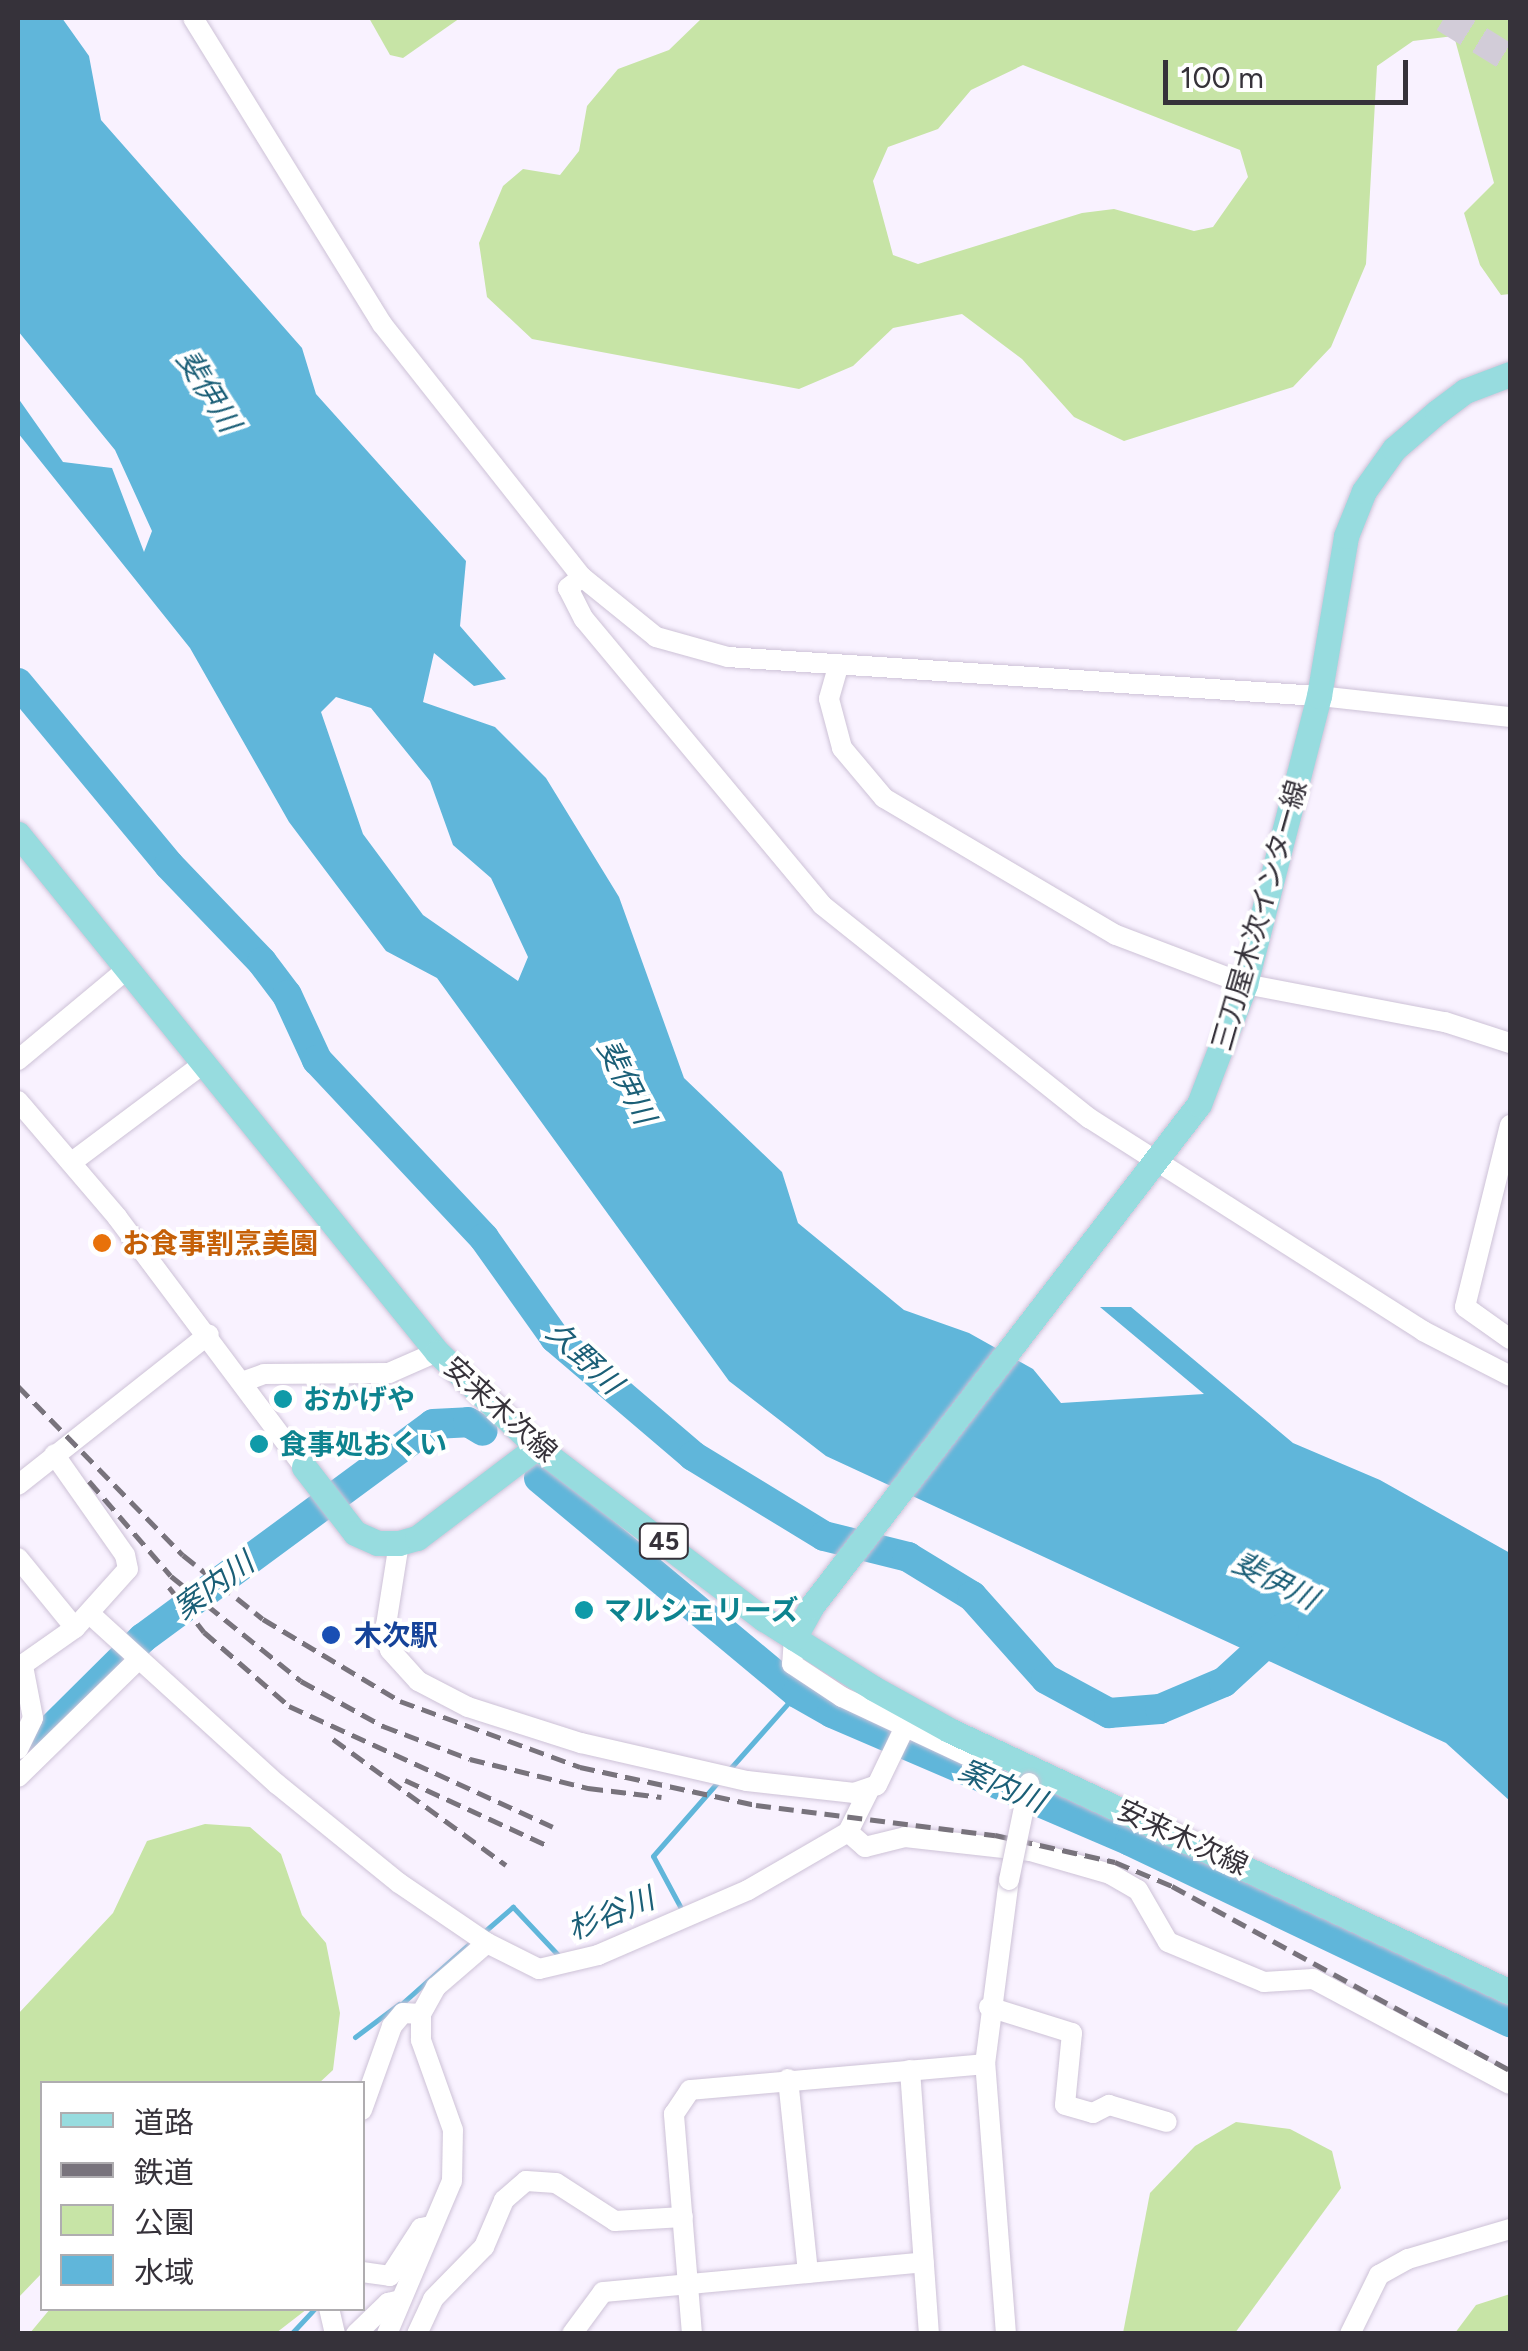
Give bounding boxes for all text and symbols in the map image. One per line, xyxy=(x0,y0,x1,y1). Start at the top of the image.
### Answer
scale bar xyxy=(1168,40,1413,102)
text: 100 m xyxy=(1180,59,1264,96)
water label: 斐伊川 xyxy=(169,343,247,439)
street label: 三刀屋木次インター線 xyxy=(1204,776,1314,1054)
water label: 斐伊川 xyxy=(590,1034,662,1130)
place label: お食事割烹美園 xyxy=(122,1226,318,1260)
marker: お食事割烹美園 xyxy=(91,1232,113,1254)
water label: 久野川 xyxy=(539,1314,629,1402)
street label: 安来木次線 xyxy=(438,1350,564,1468)
place label: おかげや xyxy=(303,1382,415,1416)
marker: おかげや xyxy=(272,1388,294,1410)
place label: 食事処おくい xyxy=(279,1427,447,1461)
marker: 食事処おくい xyxy=(248,1433,270,1455)
road number: 45 xyxy=(636,1521,692,1561)
water label: 案内川 xyxy=(167,1545,261,1627)
water label: 斐伊川 xyxy=(1227,1545,1323,1617)
place label: マルシェリーズ xyxy=(604,1593,800,1627)
marker: マルシェリーズ xyxy=(573,1599,595,1621)
place label: 木次駅 xyxy=(354,1618,438,1652)
marker: 木次駅 xyxy=(318,1622,344,1648)
water label: 案内川 xyxy=(954,1752,1050,1820)
street label: 安来木次線 xyxy=(1112,1792,1254,1882)
water label: 杉谷川 xyxy=(563,1880,659,1948)
legend xyxy=(40,2081,365,2311)
text: 道路 xyxy=(134,2104,194,2141)
text: 鉄道 xyxy=(134,2154,194,2191)
text: 公園 xyxy=(134,2204,194,2241)
text: 水域 xyxy=(134,2254,194,2291)

